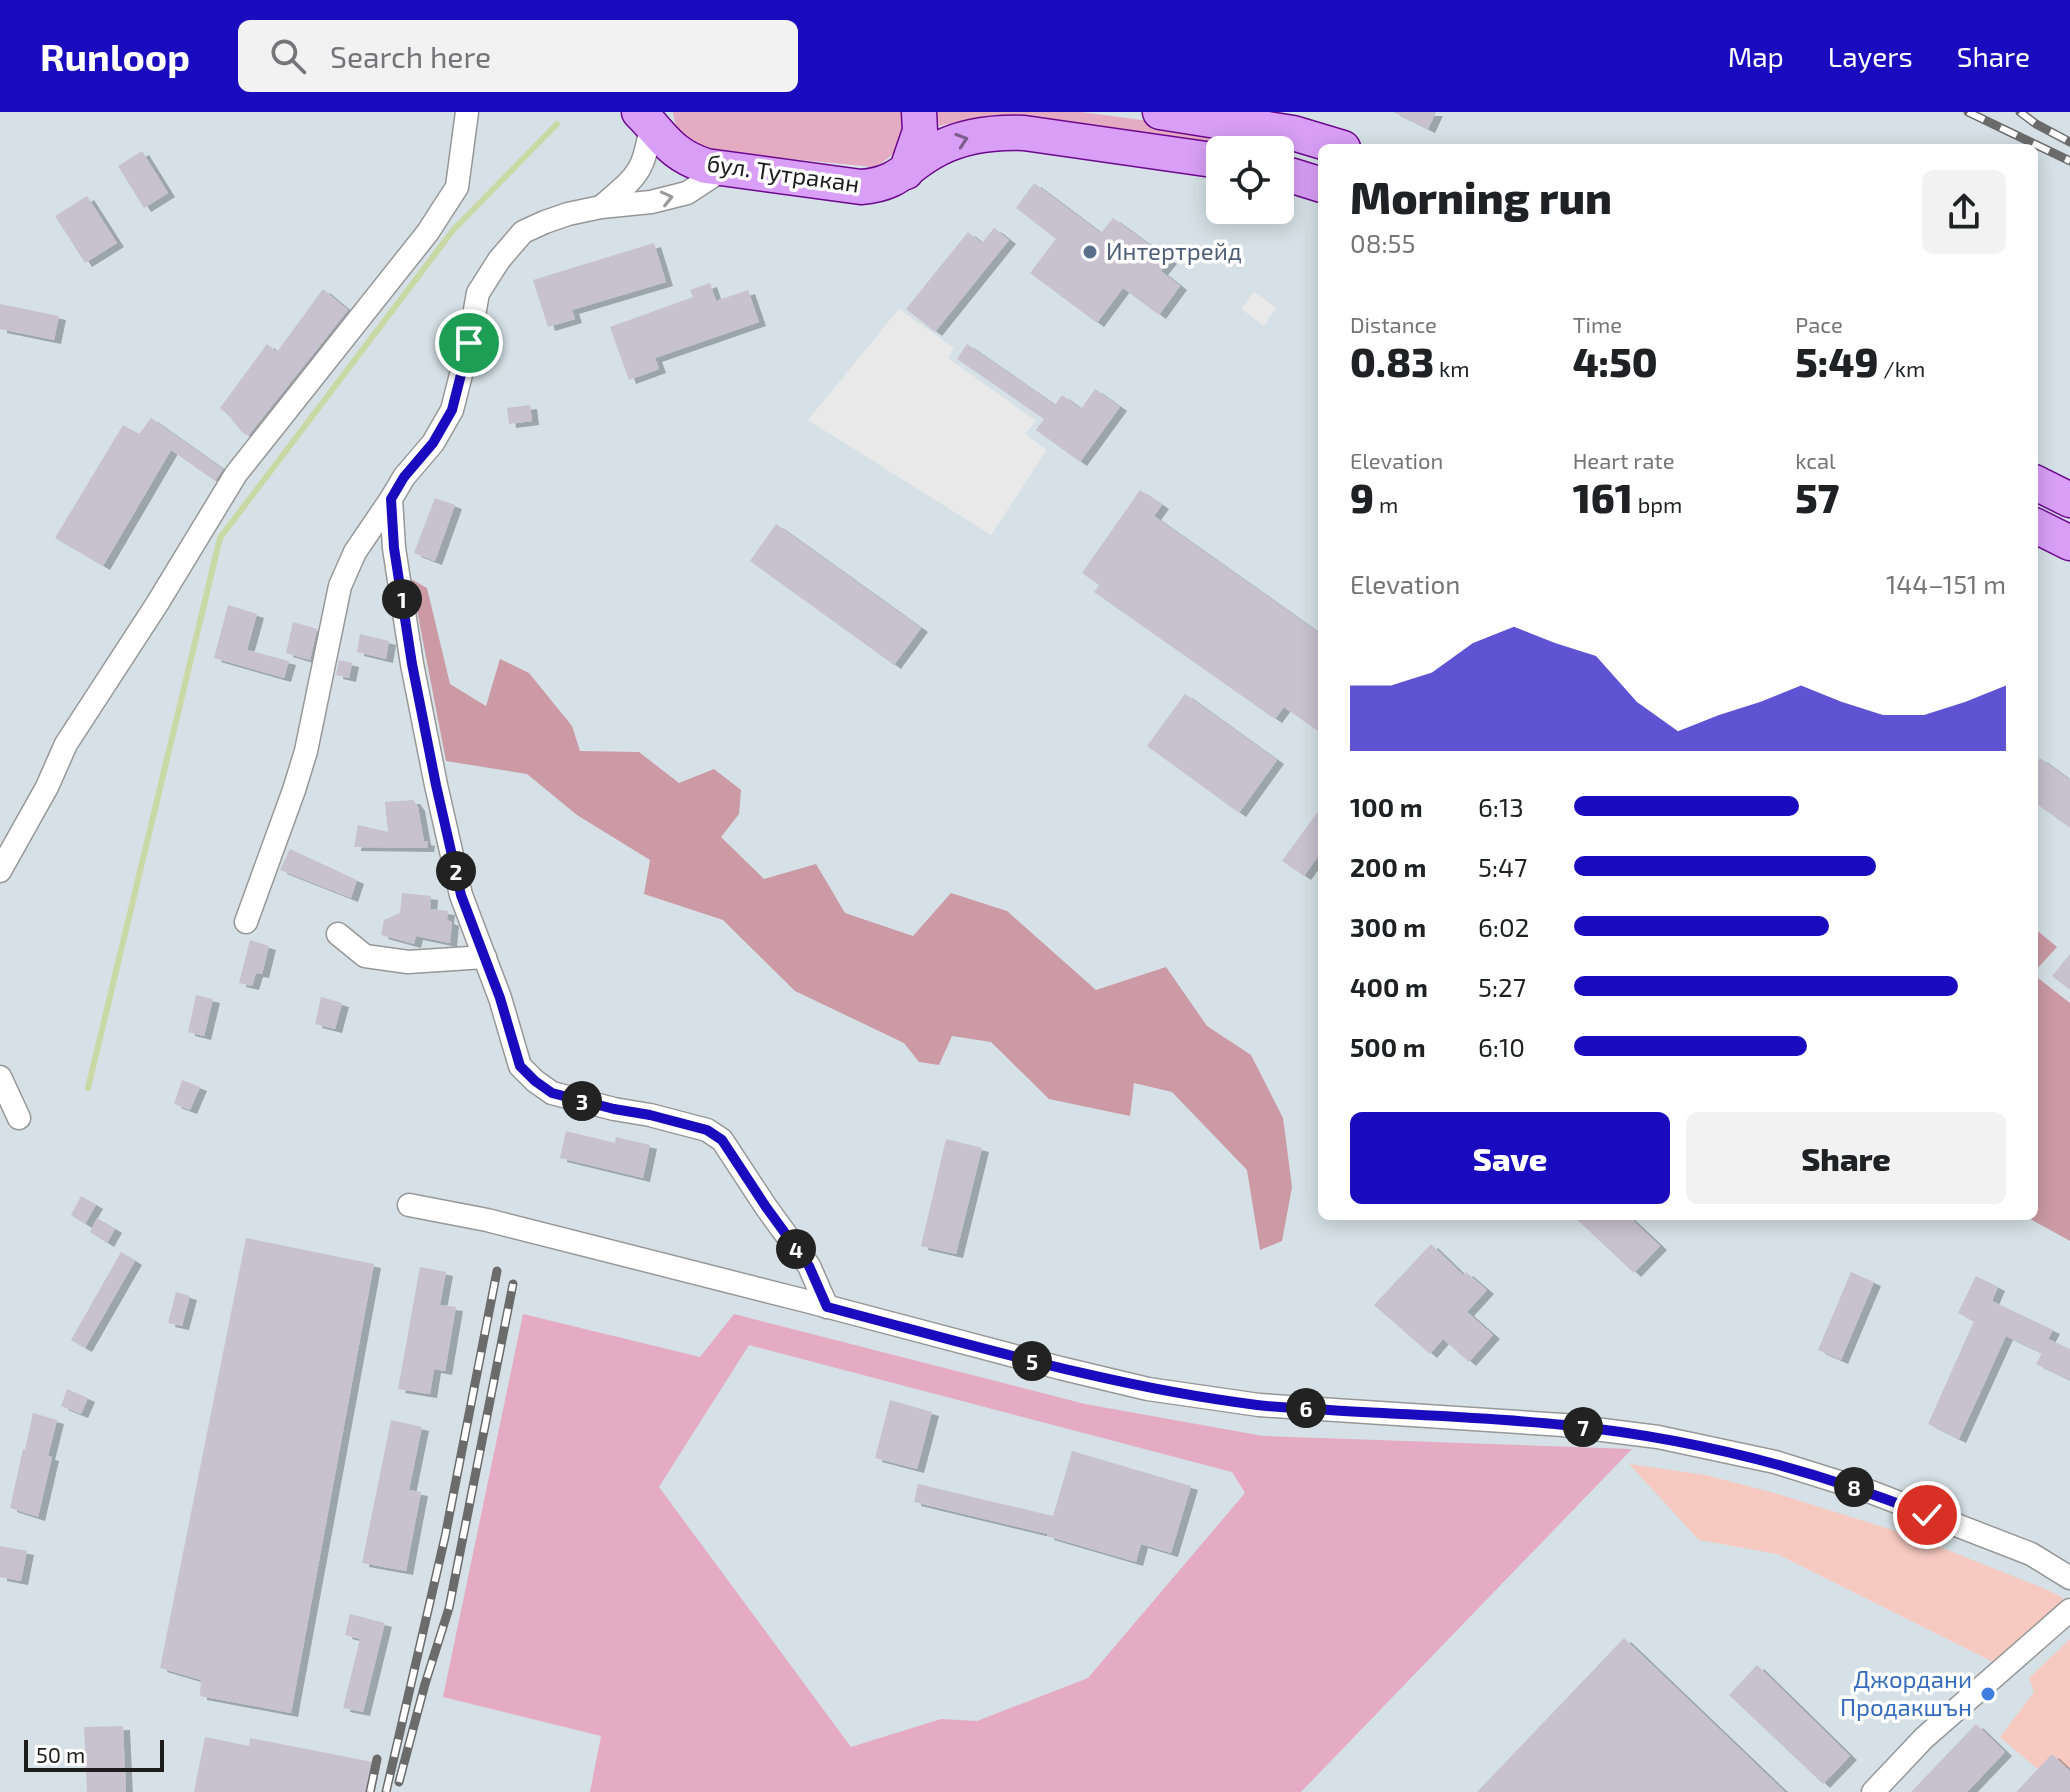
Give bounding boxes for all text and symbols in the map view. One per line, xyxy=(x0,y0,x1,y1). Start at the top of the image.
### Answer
search box xyxy=(238,20,798,92)
text: Runloop xyxy=(40,33,190,79)
icon: search xyxy=(266,34,310,78)
text: Search here xyxy=(330,38,491,74)
text: Map xyxy=(1728,39,1784,73)
text: Layers xyxy=(1828,39,1913,73)
text: Share xyxy=(1957,39,2030,73)
one-way arrow xyxy=(955,133,969,149)
map controls xyxy=(1206,136,1294,224)
button: locate xyxy=(1206,136,1294,224)
street label: бул. Тутракан xyxy=(705,147,861,199)
text: Morning run xyxy=(1350,170,1612,223)
button: share xyxy=(1922,170,2006,254)
one-way arrow xyxy=(659,190,673,207)
text: 08:55 xyxy=(1350,227,1415,258)
place label: Интертрейд xyxy=(1106,236,1242,265)
marker: Интертрейд xyxy=(1081,243,1099,261)
pin xyxy=(435,309,503,377)
text: Distance xyxy=(1350,311,1437,337)
text: Time xyxy=(1573,311,1622,337)
text: Pace xyxy=(1795,311,1843,337)
icon: arrive xyxy=(447,321,491,365)
text: 0.83 xyxy=(1350,337,1434,385)
text: 4:50 xyxy=(1573,337,1658,385)
text: 5:49 xyxy=(1795,337,1878,385)
text: km xyxy=(1434,355,1470,381)
text: /km xyxy=(1878,355,1925,381)
text: Elevation xyxy=(1350,447,1443,473)
text: Heart rate xyxy=(1573,447,1674,473)
text: kcal xyxy=(1795,447,1836,473)
text: 9 xyxy=(1350,473,1374,521)
text: 161 xyxy=(1573,473,1633,521)
text: 57 xyxy=(1795,473,1839,521)
text: m xyxy=(1374,491,1398,517)
text: bpm xyxy=(1633,491,1682,517)
text: Elevation xyxy=(1350,568,1460,599)
text: 144–151 m xyxy=(1886,568,2006,599)
pin: 1 xyxy=(382,579,422,619)
text: 1 xyxy=(397,586,407,612)
text: 100 m xyxy=(1350,791,1423,822)
text: 6:13 xyxy=(1478,791,1524,822)
pin: 2 xyxy=(436,851,476,891)
text: 200 m xyxy=(1350,851,1426,882)
text: 5:47 xyxy=(1478,851,1527,882)
text: 2 xyxy=(450,858,462,884)
text: 300 m xyxy=(1350,911,1426,942)
text: 6:02 xyxy=(1478,911,1529,942)
text: 400 m xyxy=(1350,971,1428,1002)
text: 5:27 xyxy=(1478,971,1526,1002)
text: 500 m xyxy=(1350,1031,1426,1062)
text: 6:10 xyxy=(1478,1031,1525,1062)
pin: 3 xyxy=(562,1081,602,1121)
text: 3 xyxy=(576,1088,588,1114)
button: Save xyxy=(1350,1112,1670,1204)
button: Share xyxy=(1686,1112,2006,1204)
pin: 4 xyxy=(776,1229,816,1269)
text: 4 xyxy=(789,1236,803,1262)
pin: 5 xyxy=(1012,1341,1052,1381)
text: 5 xyxy=(1026,1348,1038,1374)
pin: 6 xyxy=(1286,1388,1326,1428)
text: 6 xyxy=(1300,1395,1312,1421)
pin: 7 xyxy=(1563,1407,1603,1447)
text: 7 xyxy=(1577,1414,1589,1440)
pin: 8 xyxy=(1834,1467,1874,1507)
text: 8 xyxy=(1847,1474,1861,1500)
pin xyxy=(1893,1481,1961,1549)
icon: check xyxy=(1905,1493,1949,1537)
place label: Джордани Продакшън xyxy=(1840,1664,1972,1721)
marker: Джордани Продакшън xyxy=(1979,1685,1997,1703)
scale bar xyxy=(24,1736,164,1772)
text: 50 m xyxy=(36,1741,85,1767)

